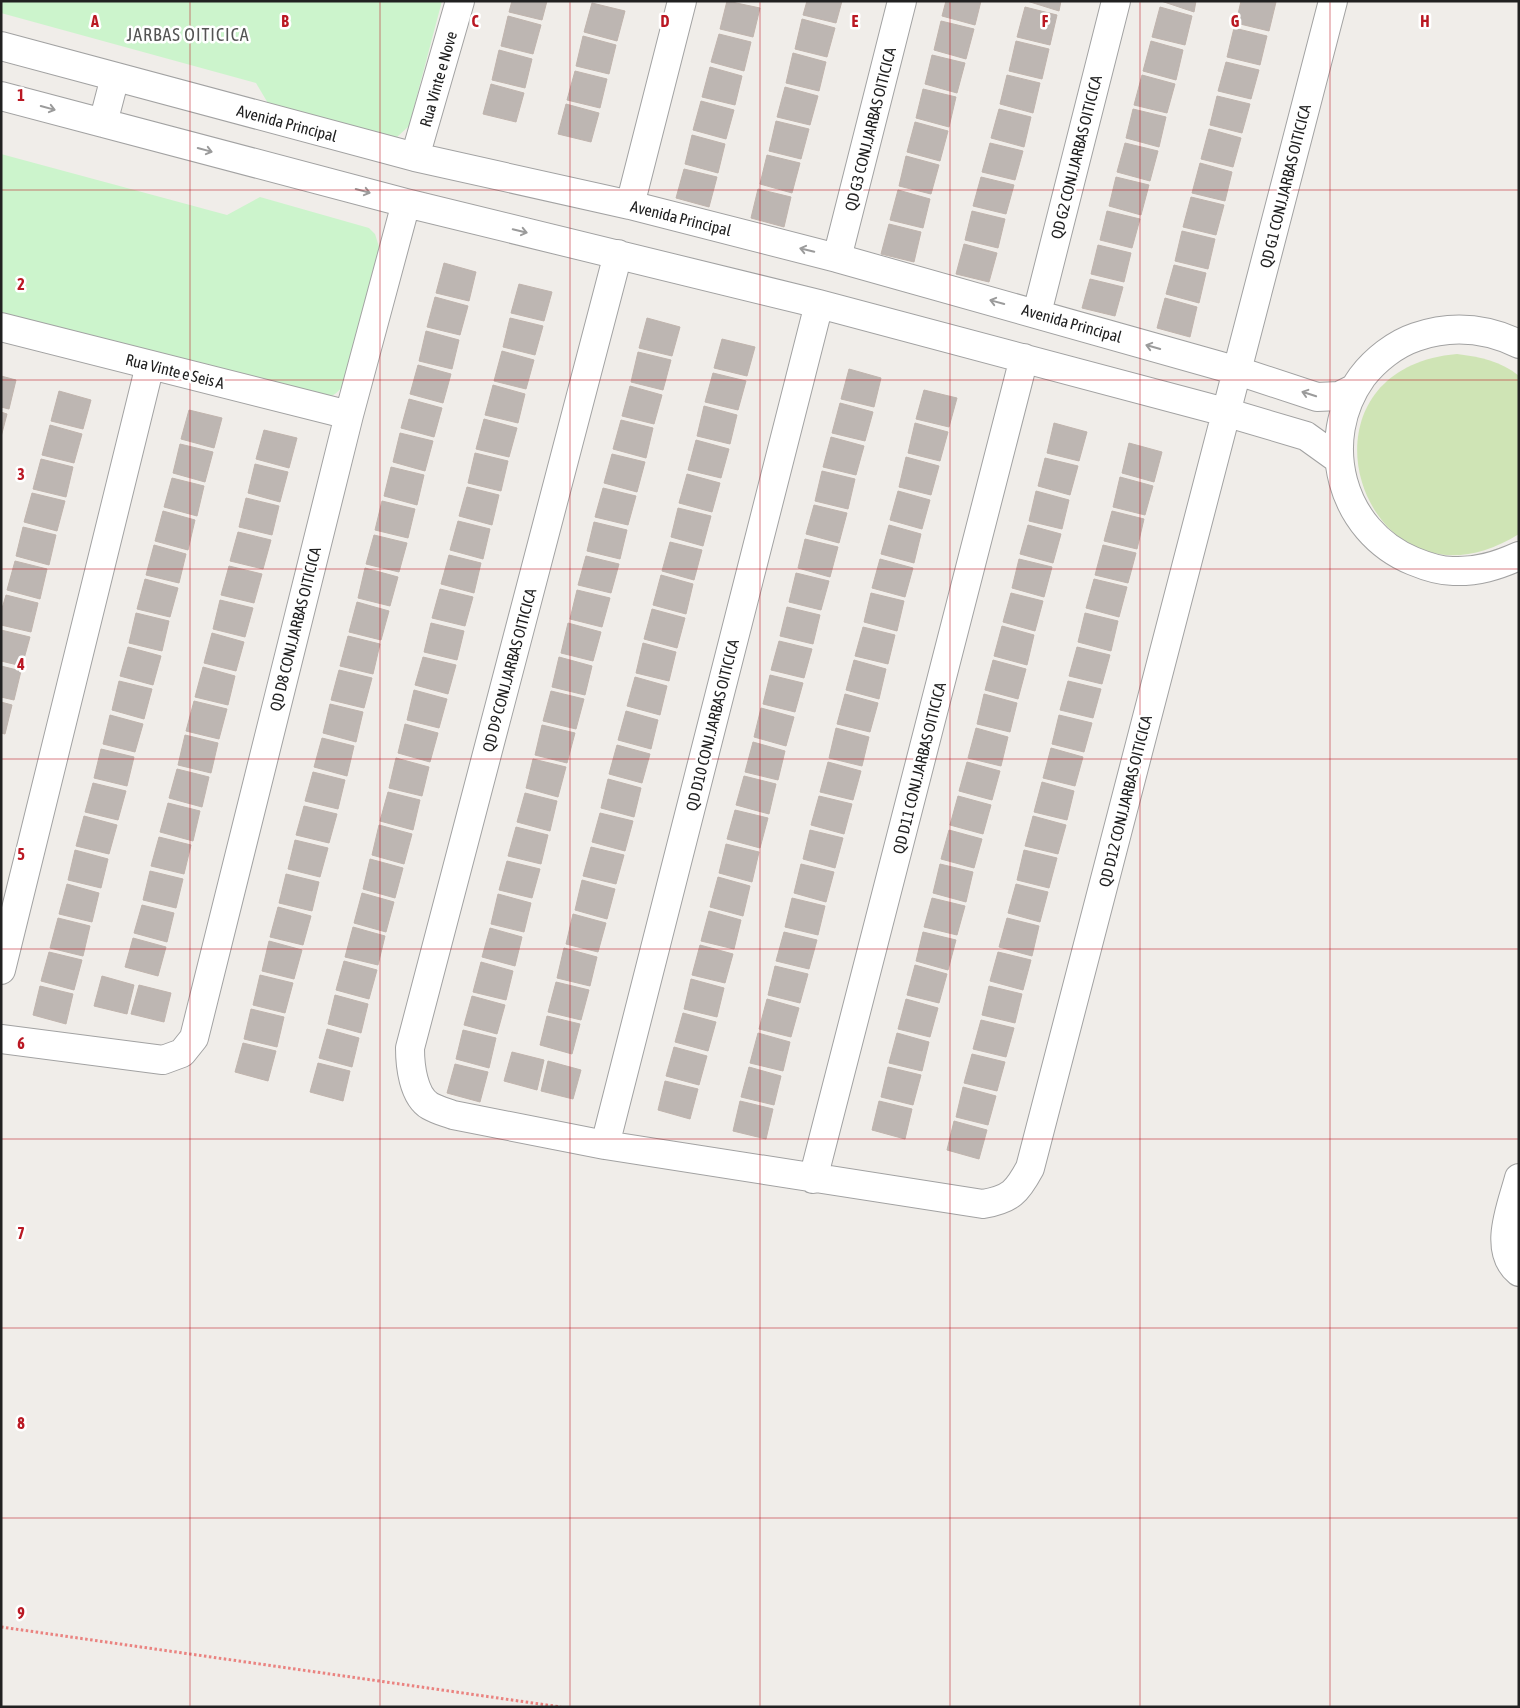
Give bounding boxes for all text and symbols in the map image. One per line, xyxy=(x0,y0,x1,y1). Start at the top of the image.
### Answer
text: A xyxy=(90,12,99,30)
text: B xyxy=(281,12,289,30)
text: C xyxy=(471,12,479,30)
text: D xyxy=(661,12,670,30)
text: E xyxy=(852,12,859,30)
text: F xyxy=(1042,12,1049,30)
text: G xyxy=(1231,12,1240,30)
text: H xyxy=(1420,12,1430,30)
district label: JARBAS OITICICA xyxy=(126,24,250,45)
street label: Rua Vinte e Nove xyxy=(416,29,460,129)
street label: QD G3 CONJ.JARBAS OITICICA xyxy=(841,45,899,213)
street label: QD G2 CONJ.JARBAS OITICICA xyxy=(1047,73,1105,241)
text: 1 xyxy=(17,86,25,104)
street label: Avenida Principal xyxy=(235,101,340,146)
street label: QD G1 CONJ.JARBAS OITICICA xyxy=(1256,102,1314,270)
one-way arrow xyxy=(40,104,56,113)
one-way arrow xyxy=(197,146,213,155)
one-way arrow xyxy=(354,187,370,197)
street label: Avenida Principal xyxy=(629,197,734,240)
one-way arrow xyxy=(512,227,528,236)
one-way arrow xyxy=(799,245,815,254)
text: 2 xyxy=(17,275,25,293)
one-way arrow xyxy=(990,297,1006,306)
street label: Avenida Principal xyxy=(1020,300,1125,347)
one-way arrow xyxy=(1146,341,1162,351)
street label: Rua Vinte e Seis A xyxy=(124,350,226,392)
one-way arrow xyxy=(1301,389,1317,398)
text: 3 xyxy=(17,465,25,483)
street label: QD D8 CONJ.JARBAS OITICICA xyxy=(266,545,324,713)
street label: QD D9 CONJ.JARBAS OITICICA xyxy=(478,586,540,754)
street label: QD D10 CONJ.JARBAS OITICICA xyxy=(682,637,742,813)
text: 4 xyxy=(16,655,25,673)
street label: QD D11 CONJ.JARBAS OITICICA xyxy=(889,680,949,856)
street label: QD D12 CONJ.JARBAS OITICICA xyxy=(1095,713,1155,889)
text: 5 xyxy=(17,845,25,863)
text: 6 xyxy=(17,1034,25,1052)
text: 7 xyxy=(17,1224,25,1242)
text: 8 xyxy=(17,1414,25,1432)
text: 9 xyxy=(17,1604,25,1622)

